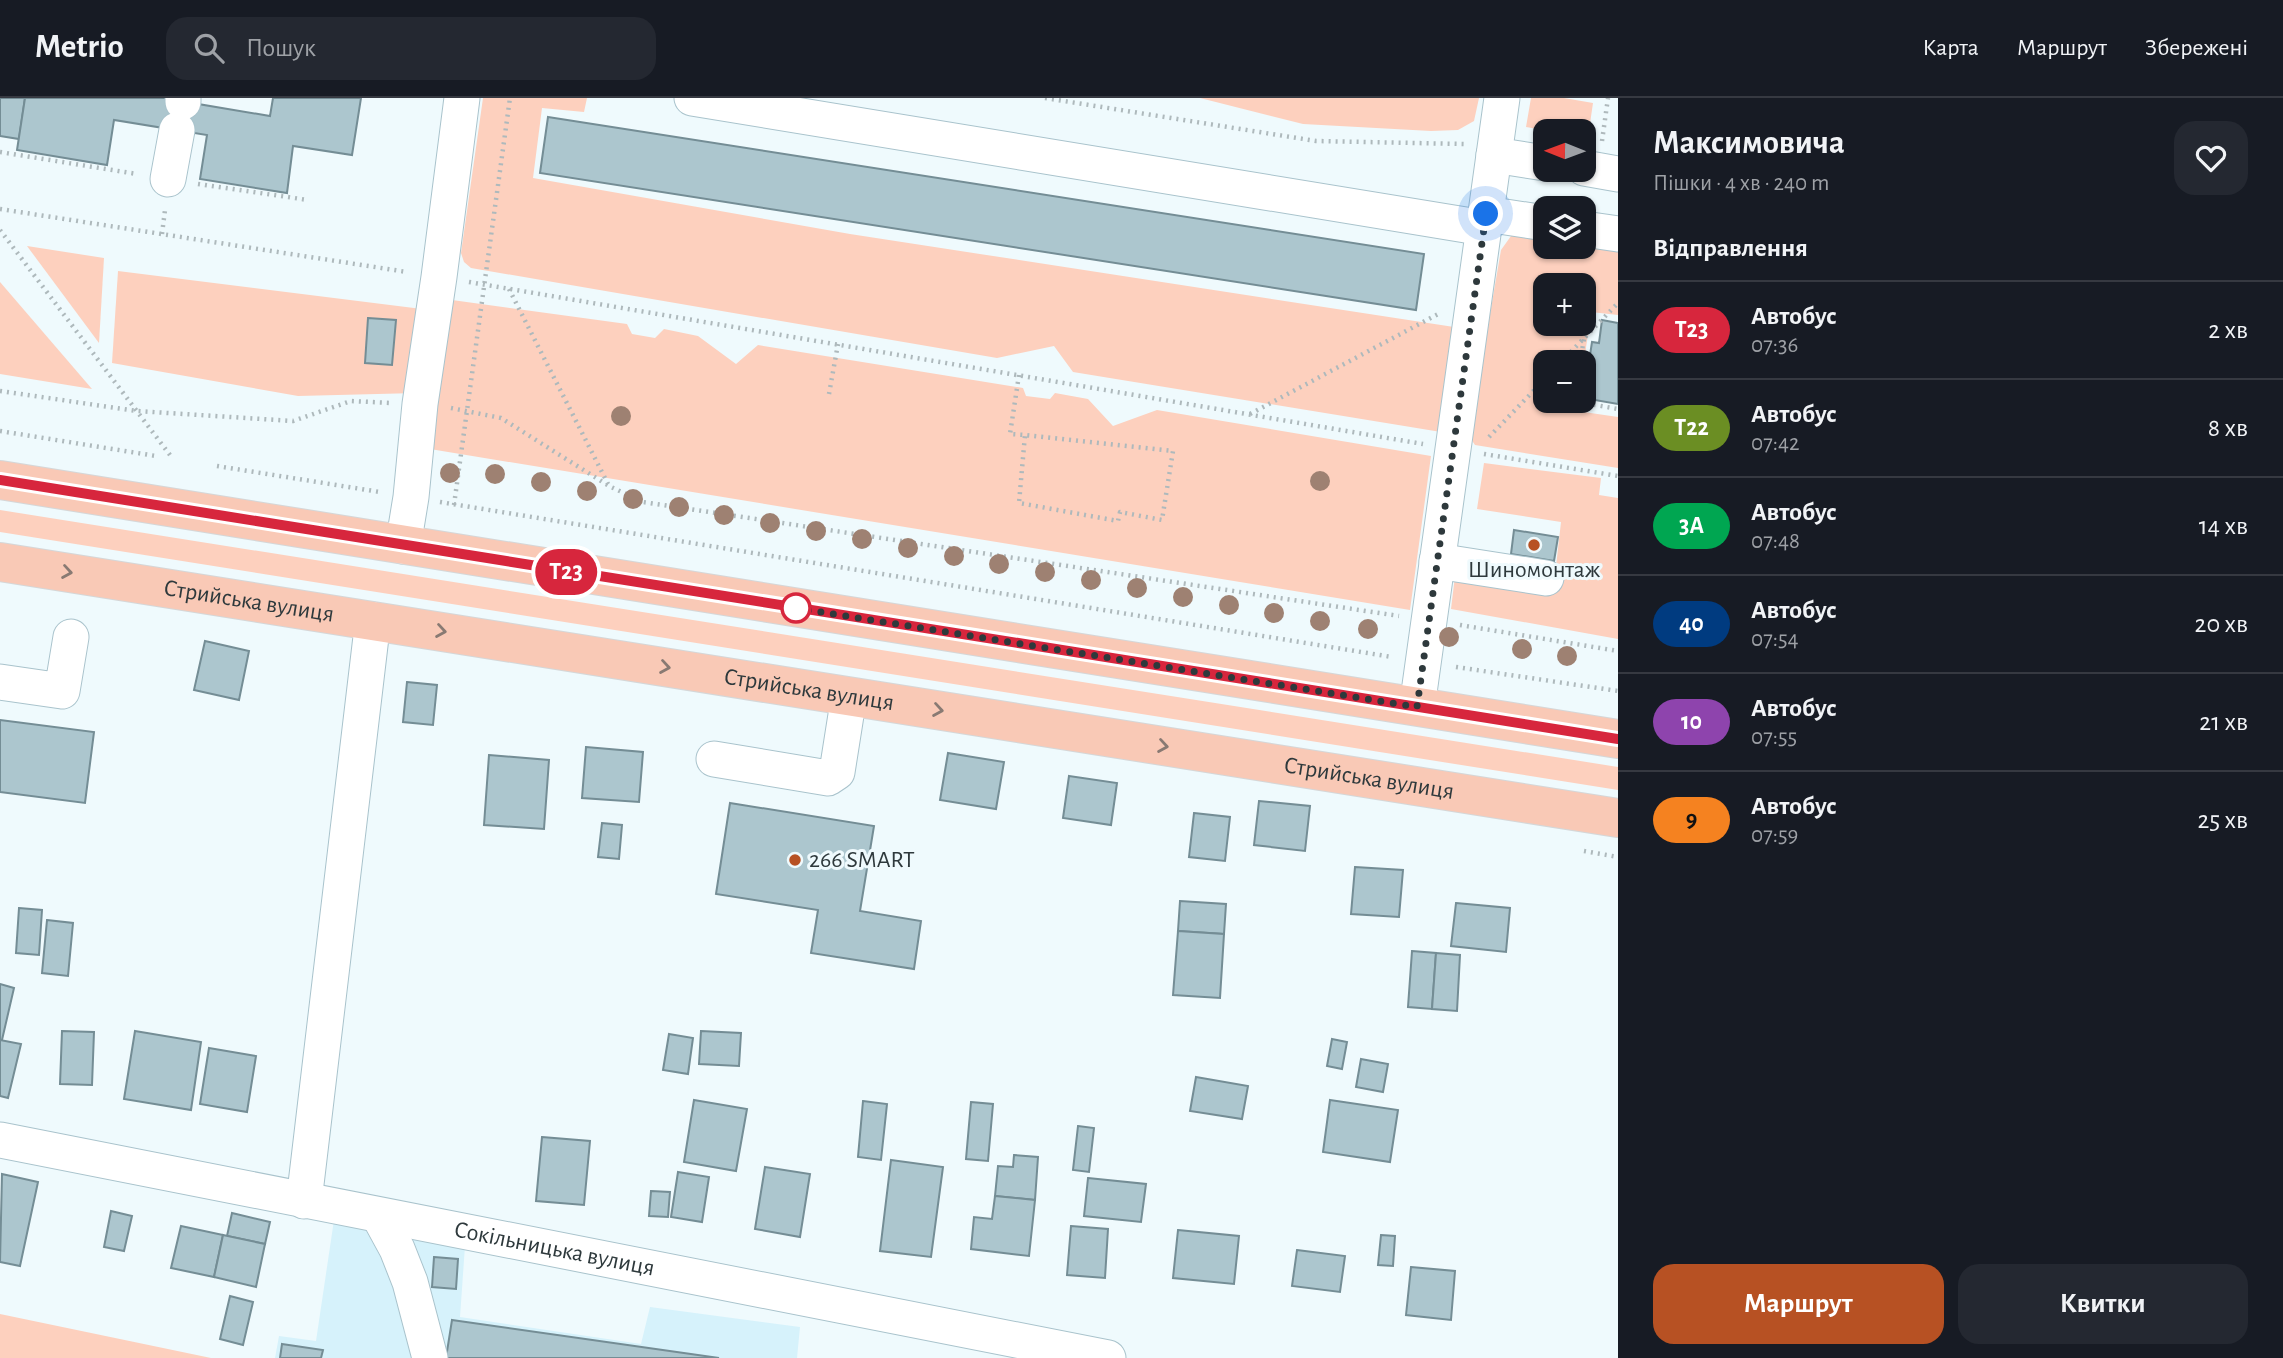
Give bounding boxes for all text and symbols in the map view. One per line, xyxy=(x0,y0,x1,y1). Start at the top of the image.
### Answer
search box xyxy=(166,17,656,80)
icon: search xyxy=(190,29,228,67)
text: Metrio xyxy=(35,31,124,64)
text: Пошук xyxy=(246,35,316,61)
text: Карта xyxy=(1923,36,1979,60)
text: Маршрут xyxy=(2017,36,2107,60)
text: Збережені xyxy=(2145,36,2248,60)
north arrow xyxy=(1533,119,1596,182)
map controls xyxy=(1533,119,1596,413)
button: heart xyxy=(2174,121,2248,195)
text: Максимовича xyxy=(1653,127,1845,160)
text: Пішки · 4 хв · 240 m xyxy=(1653,172,1829,195)
your location xyxy=(1468,196,1503,231)
button: layers xyxy=(1533,196,1596,259)
text: Відправлення xyxy=(1653,235,1808,261)
button: + xyxy=(1533,273,1596,336)
text: Автобус xyxy=(1751,303,1837,329)
text: 2 хв xyxy=(2208,317,2248,343)
text: Т23 xyxy=(1675,318,1708,342)
text: 07:36 xyxy=(1751,334,1798,357)
button: − xyxy=(1533,350,1596,413)
text: Автобус xyxy=(1751,401,1837,427)
text: 8 хв xyxy=(2208,415,2248,441)
text: Т22 xyxy=(1674,416,1709,440)
text: 07:42 xyxy=(1751,432,1800,455)
text: Автобус xyxy=(1751,499,1837,525)
text: 14 хв xyxy=(2199,513,2248,539)
text: 3А xyxy=(1679,514,1704,538)
text: 07:48 xyxy=(1751,530,1800,553)
marker: Шиномонтаж xyxy=(1526,537,1542,553)
line badge: Т23 xyxy=(526,549,606,595)
place label: Шиномонтаж xyxy=(1468,558,1601,582)
text: Т23 xyxy=(549,560,583,584)
one-way arrow xyxy=(62,564,73,579)
street label: Стрийська вулиця xyxy=(162,576,336,627)
unlabelled marker xyxy=(781,593,811,623)
text: Автобус xyxy=(1751,597,1837,623)
text: 20 хв xyxy=(2195,611,2248,637)
text: 40 xyxy=(1679,612,1704,636)
one-way arrow xyxy=(435,623,447,638)
text: 07:54 xyxy=(1751,628,1799,651)
one-way arrow xyxy=(659,659,671,674)
street label: Стрийська вулиця xyxy=(722,665,896,715)
text: Автобус xyxy=(1751,695,1837,721)
one-way arrow xyxy=(933,702,944,717)
text: 21 хв xyxy=(2199,709,2248,735)
text: 10 xyxy=(1681,710,1702,734)
text: 07:55 xyxy=(1751,726,1797,749)
one-way arrow xyxy=(1157,738,1169,753)
street label: Стрийська вулиця xyxy=(1282,753,1456,804)
text: Автобус xyxy=(1751,793,1837,819)
text: 25 хв xyxy=(2197,807,2248,833)
text: 9 xyxy=(1686,808,1697,832)
text: 07:59 xyxy=(1751,824,1798,847)
place label: 266 SMART xyxy=(809,848,915,872)
marker: 266 SMART xyxy=(787,852,803,868)
street label: Сокільницька вулиця xyxy=(452,1218,657,1281)
button: Маршрут xyxy=(1653,1264,1944,1344)
button: Квитки xyxy=(1958,1264,2248,1344)

